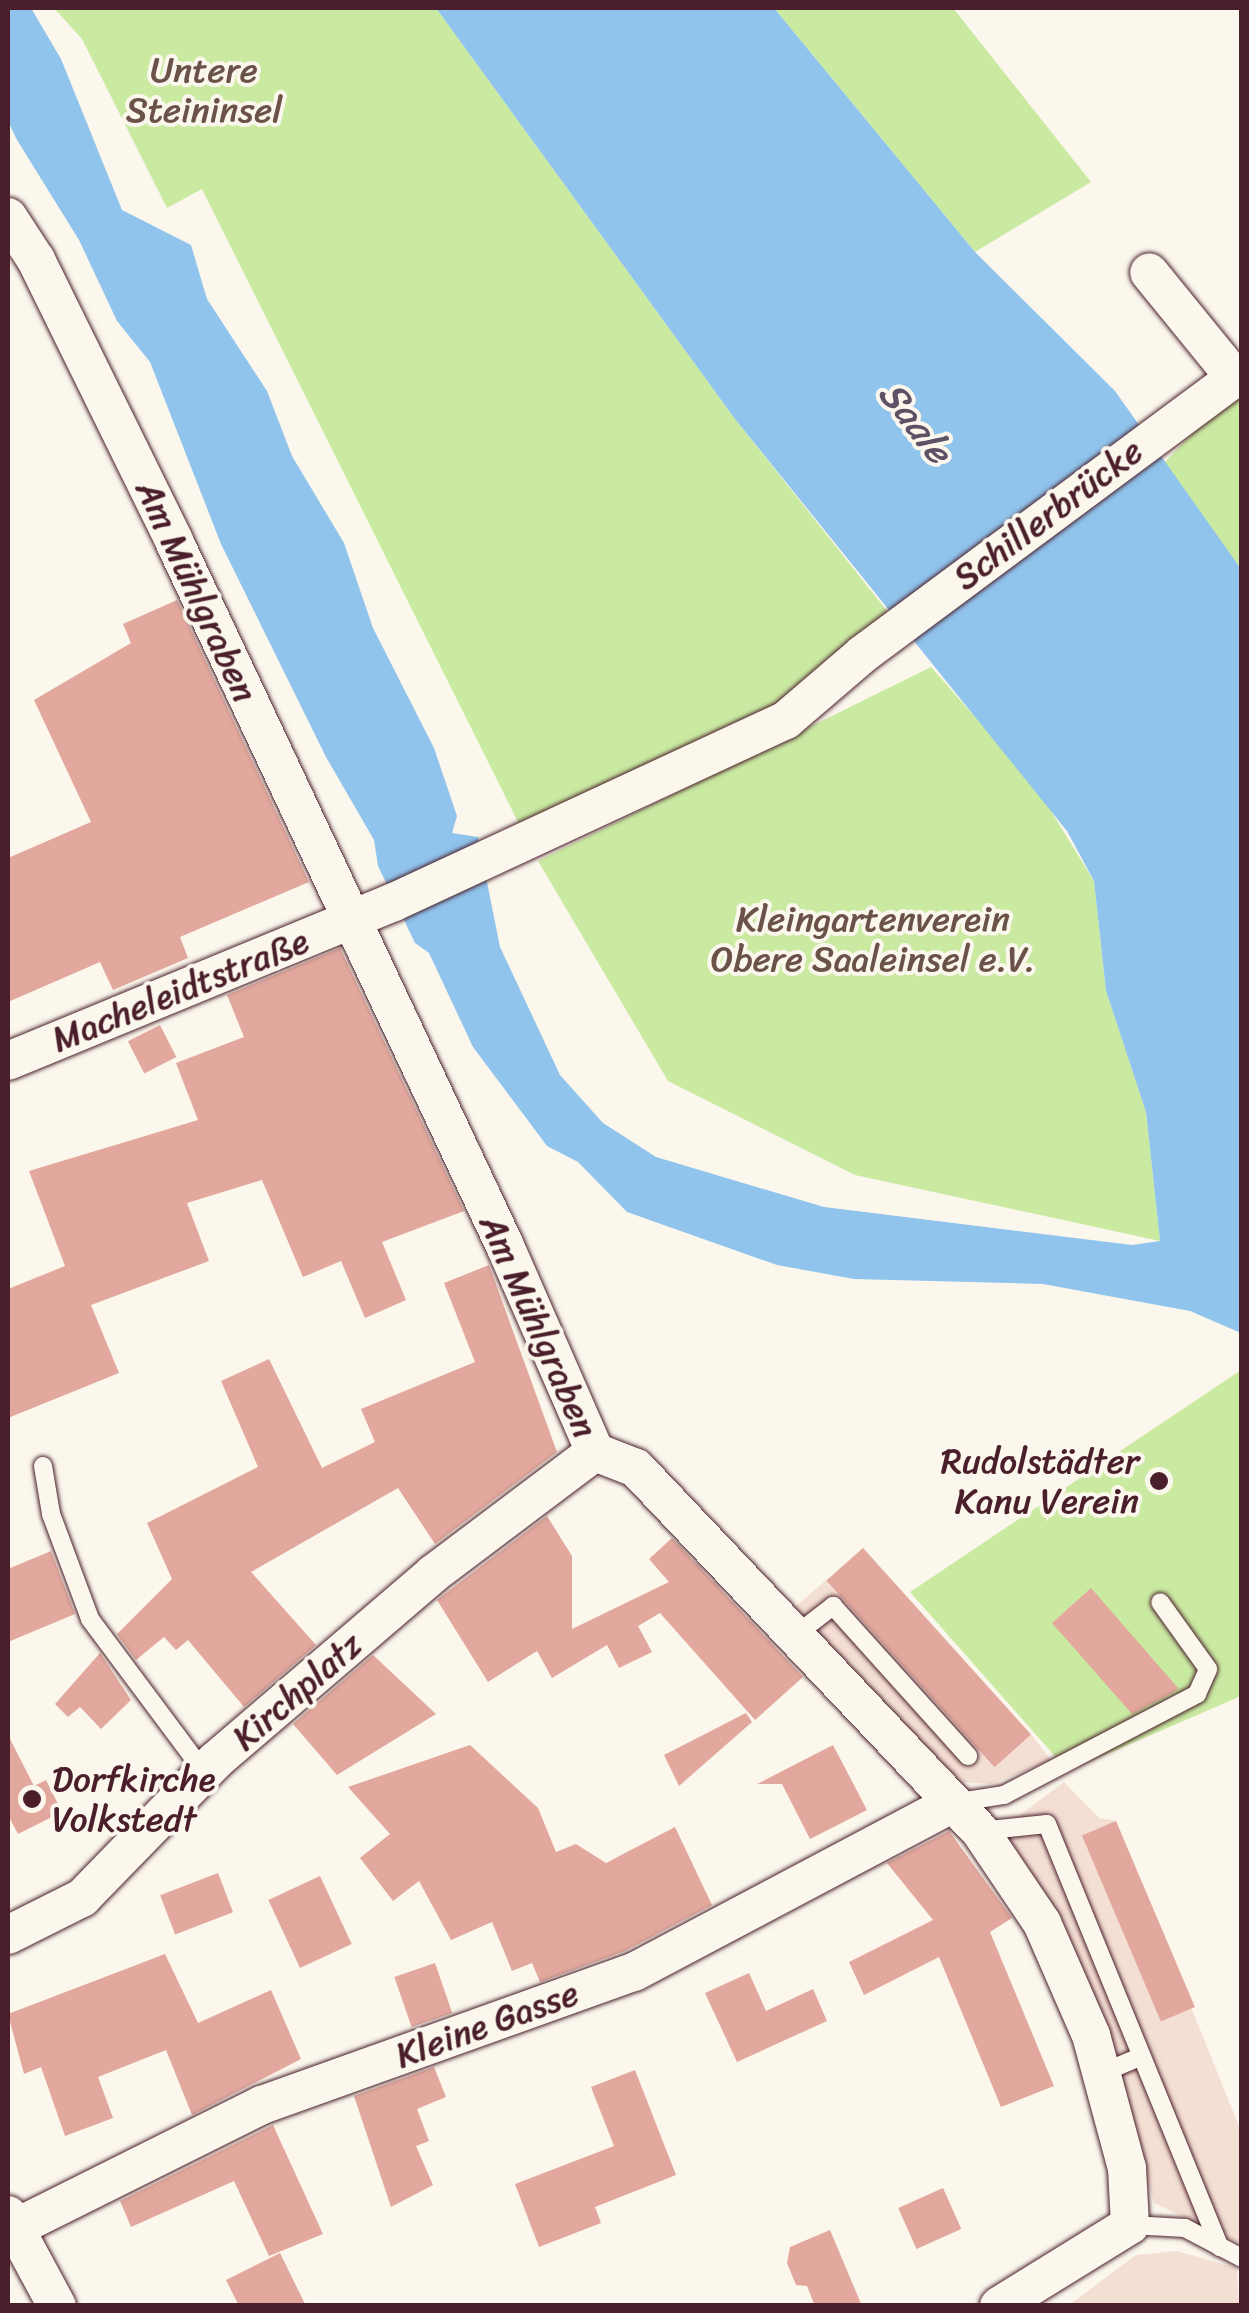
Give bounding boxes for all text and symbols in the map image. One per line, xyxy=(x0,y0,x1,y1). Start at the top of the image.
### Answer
park label: Untere Steininsel xyxy=(126,49,282,131)
water label: Saale xyxy=(869,372,961,472)
street label: Schillerbrücke xyxy=(945,429,1151,599)
street label: Am Mühlgraben xyxy=(127,473,267,709)
park label: Kleingartenverein Obere Saaleinsel e.V. xyxy=(712,898,1034,980)
street label: Macheleidtstraße xyxy=(46,919,314,1061)
street label: Am Mühlgraben xyxy=(471,1208,607,1444)
place label: Rudolstädter Kanu Verein xyxy=(941,1440,1139,1522)
marker: Rudolstädter Kanu Verein xyxy=(1148,1470,1170,1492)
street label: Kirchplatz xyxy=(224,1623,370,1759)
place label: Dorfkirche Volkstedt xyxy=(52,1758,216,1840)
marker: Dorfkirche Volkstedt xyxy=(21,1788,43,1810)
street label: Kleine Gasse xyxy=(389,1971,585,2077)

